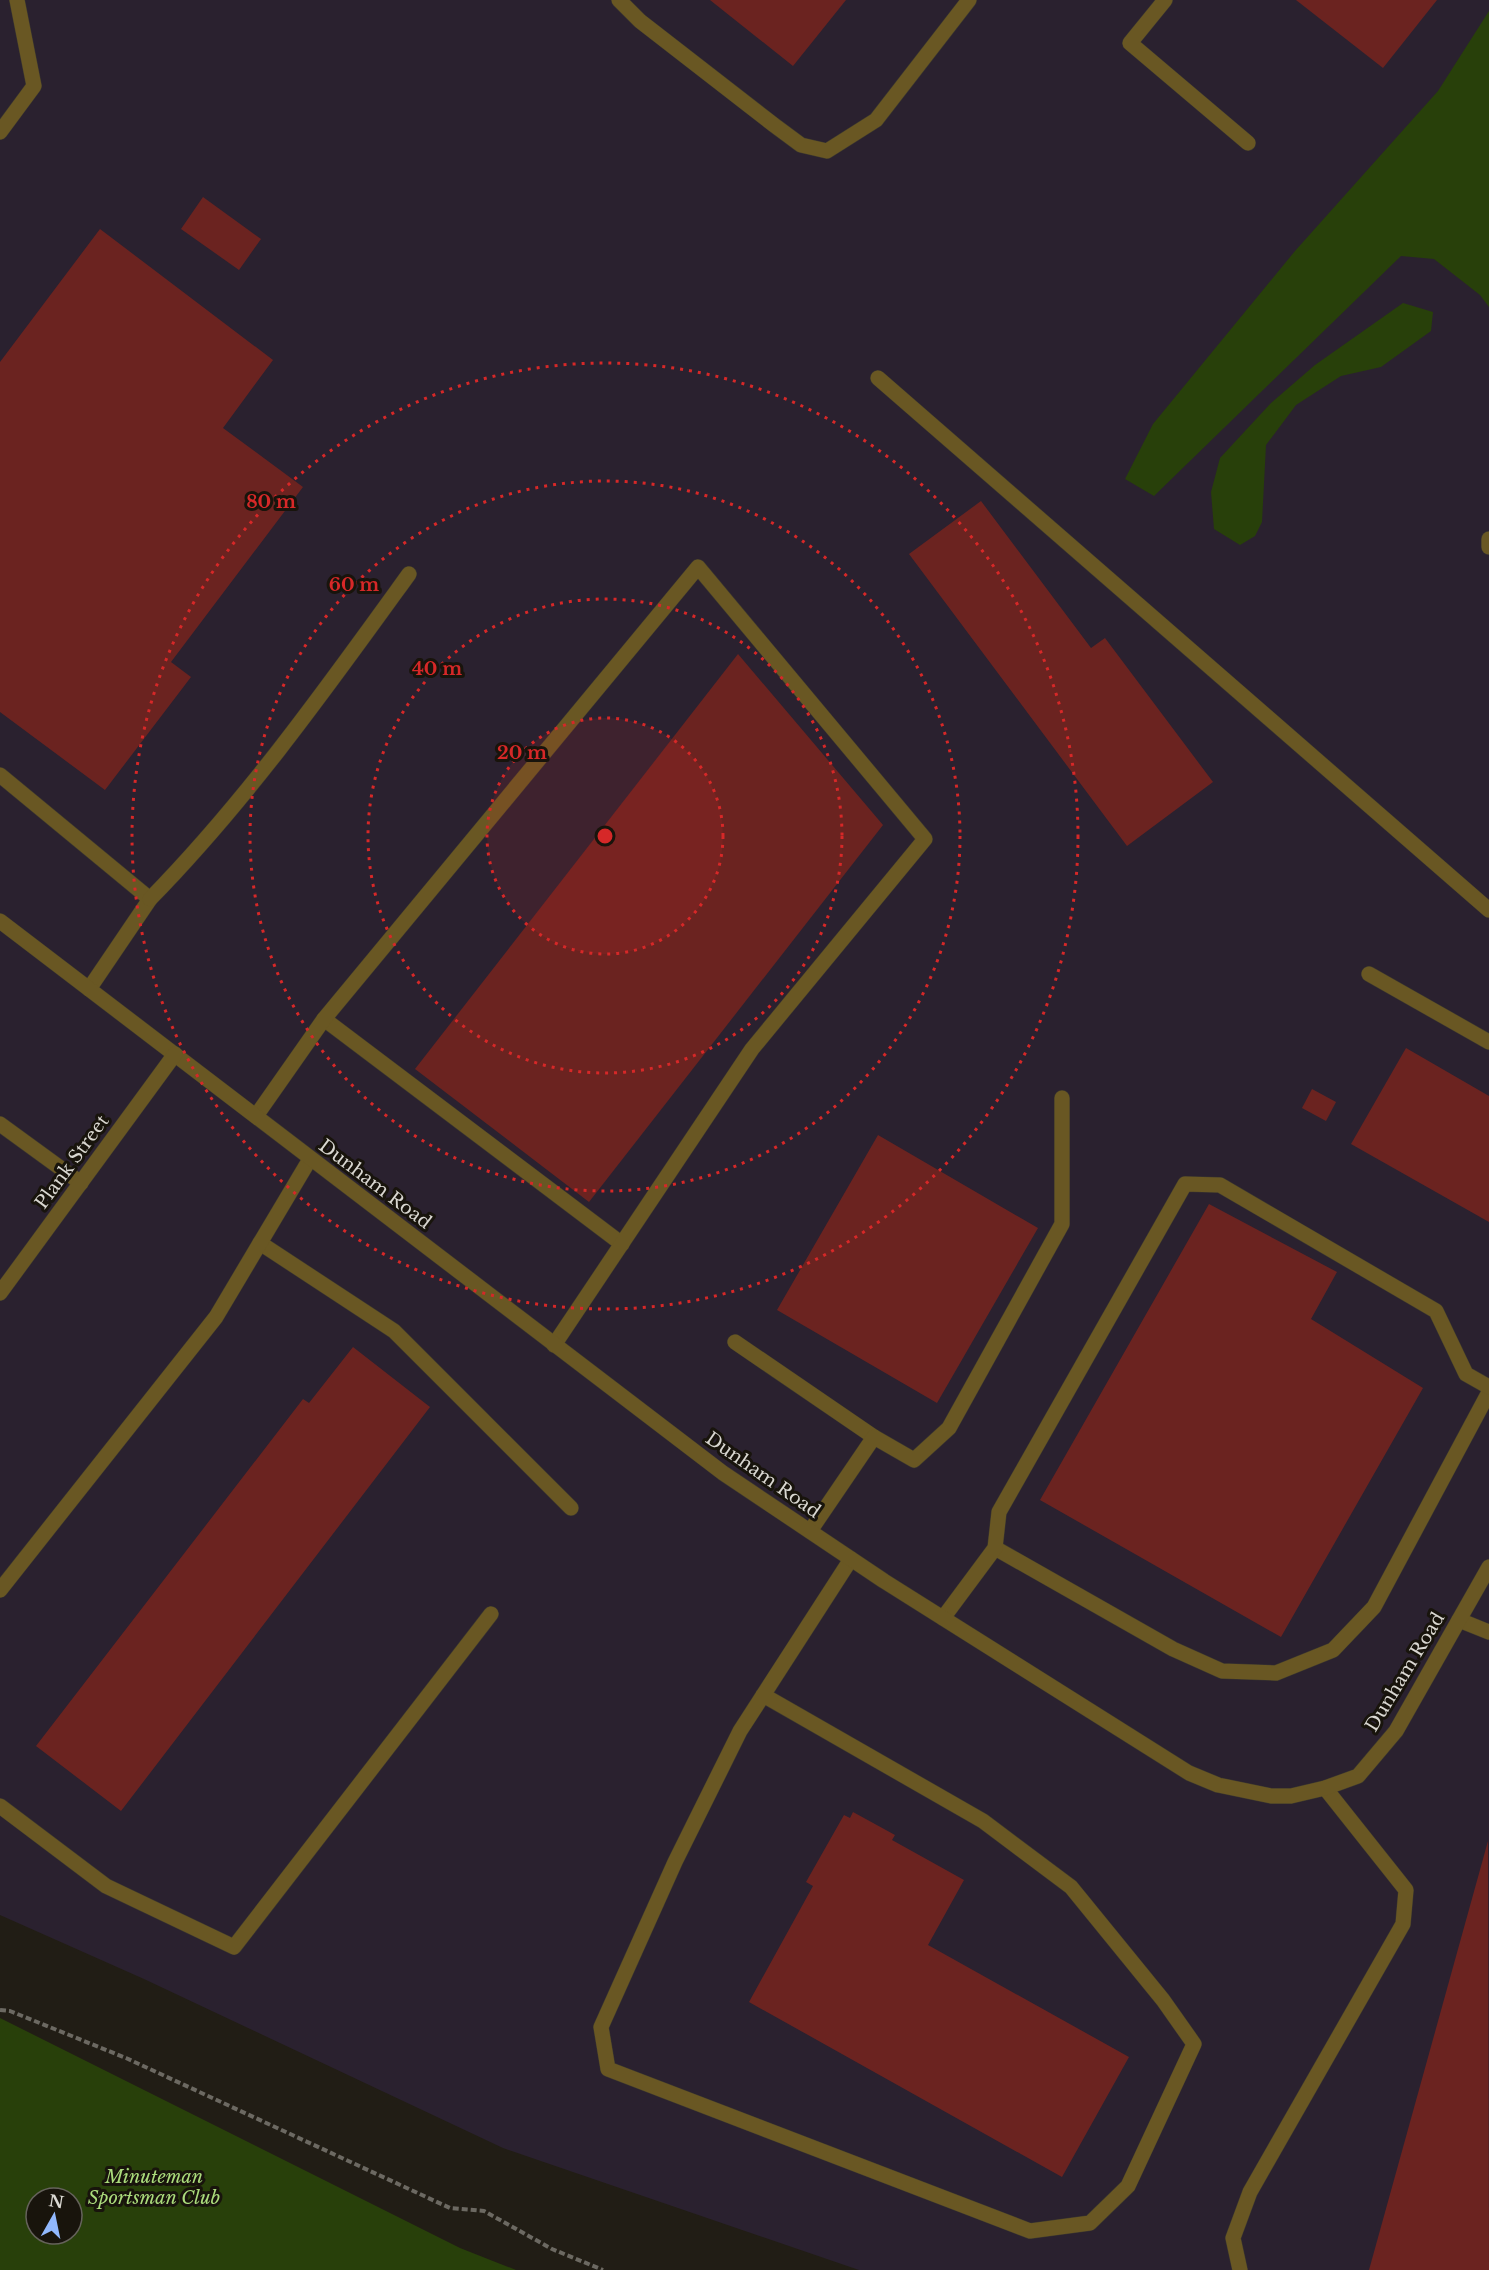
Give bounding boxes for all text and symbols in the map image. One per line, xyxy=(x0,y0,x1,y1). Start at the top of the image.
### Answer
text: 80 m xyxy=(246,491,296,513)
text: 60 m xyxy=(329,574,379,596)
text: 40 m xyxy=(412,658,462,680)
text: 20 m xyxy=(497,742,547,764)
centre of rings xyxy=(595,826,615,846)
street label: Plank Street xyxy=(31,1111,114,1213)
street label: Dunham Road xyxy=(314,1135,436,1233)
street label: Dunham Road xyxy=(701,1427,825,1523)
street label: Dunham Road xyxy=(1361,1608,1449,1736)
park label: Minuteman Sportsman Club xyxy=(88,2166,220,2209)
north arrow xyxy=(24,2186,84,2246)
text: N xyxy=(47,2190,65,2212)

